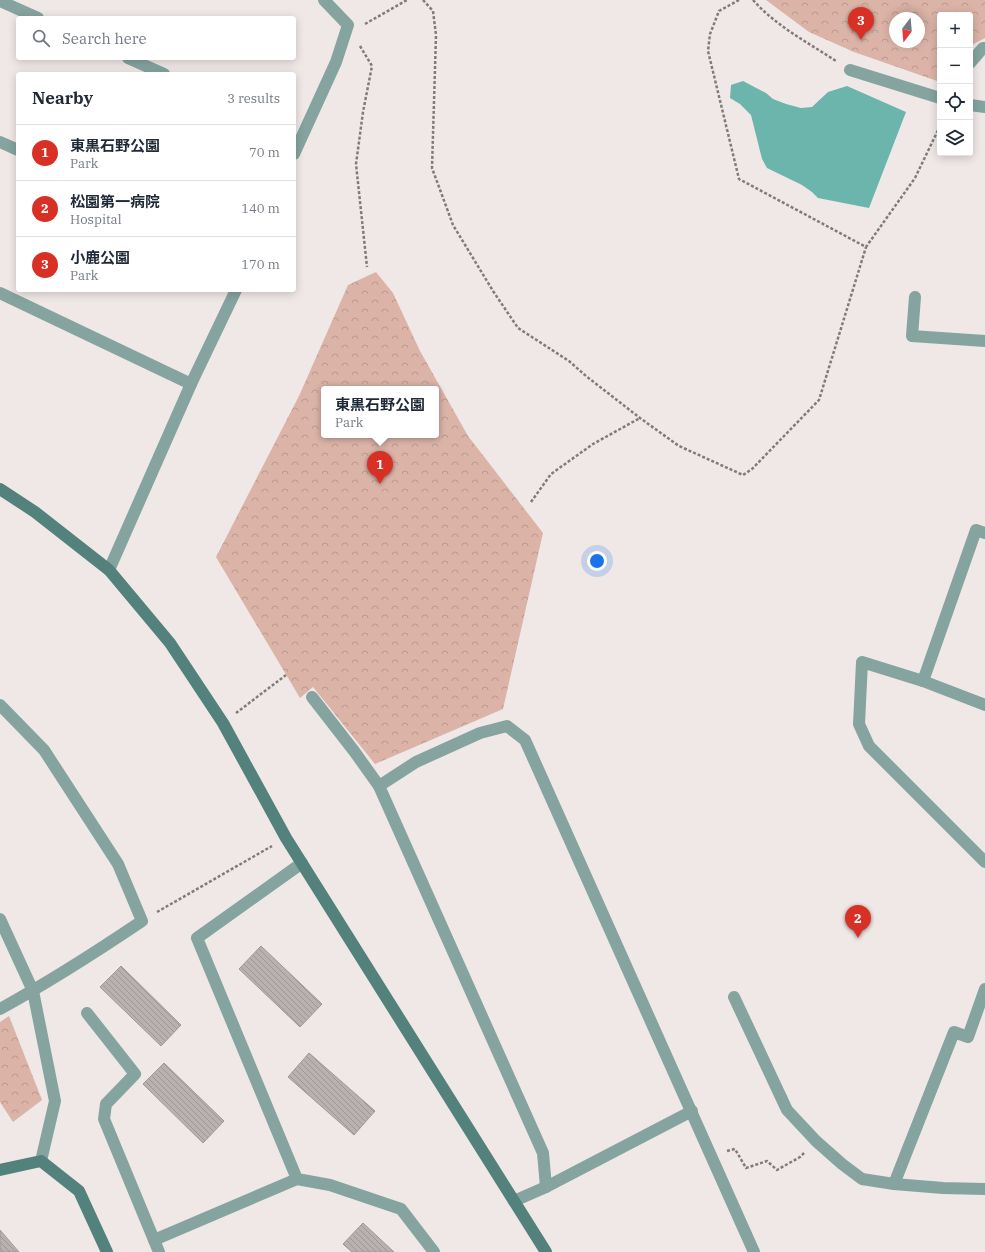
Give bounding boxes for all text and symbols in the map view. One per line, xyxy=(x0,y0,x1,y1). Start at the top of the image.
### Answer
pin: 3 xyxy=(848,7,874,40)
north arrow xyxy=(889,12,925,48)
map controls xyxy=(937,12,973,156)
button: + xyxy=(937,12,973,48)
search box xyxy=(16,16,296,60)
icon: search xyxy=(30,27,52,49)
text: Search here xyxy=(62,29,147,48)
button: − xyxy=(937,48,973,84)
button: locate xyxy=(937,84,973,120)
text: Nearby xyxy=(32,87,93,109)
text: 3 results xyxy=(227,90,280,107)
button: layers xyxy=(937,120,973,156)
text: 東黒石野公園 xyxy=(70,136,160,155)
text: 1 xyxy=(41,144,49,161)
text: 70 m xyxy=(249,144,280,161)
text: Park xyxy=(70,155,98,172)
text: 松園第一病院 xyxy=(70,192,160,211)
text: 2 xyxy=(41,200,49,217)
text: 140 m xyxy=(241,200,280,217)
text: Hospital xyxy=(70,211,122,228)
text: 小鹿公園 xyxy=(70,248,130,267)
text: 3 xyxy=(41,256,49,273)
text: 170 m xyxy=(241,256,280,273)
text: Park xyxy=(70,267,98,284)
popup xyxy=(321,386,439,438)
text: 東黒石野公園 xyxy=(335,395,425,414)
text: Park xyxy=(335,414,363,431)
pin: 1 xyxy=(367,451,393,484)
your location xyxy=(587,551,607,571)
pin: 2 xyxy=(845,905,871,938)

